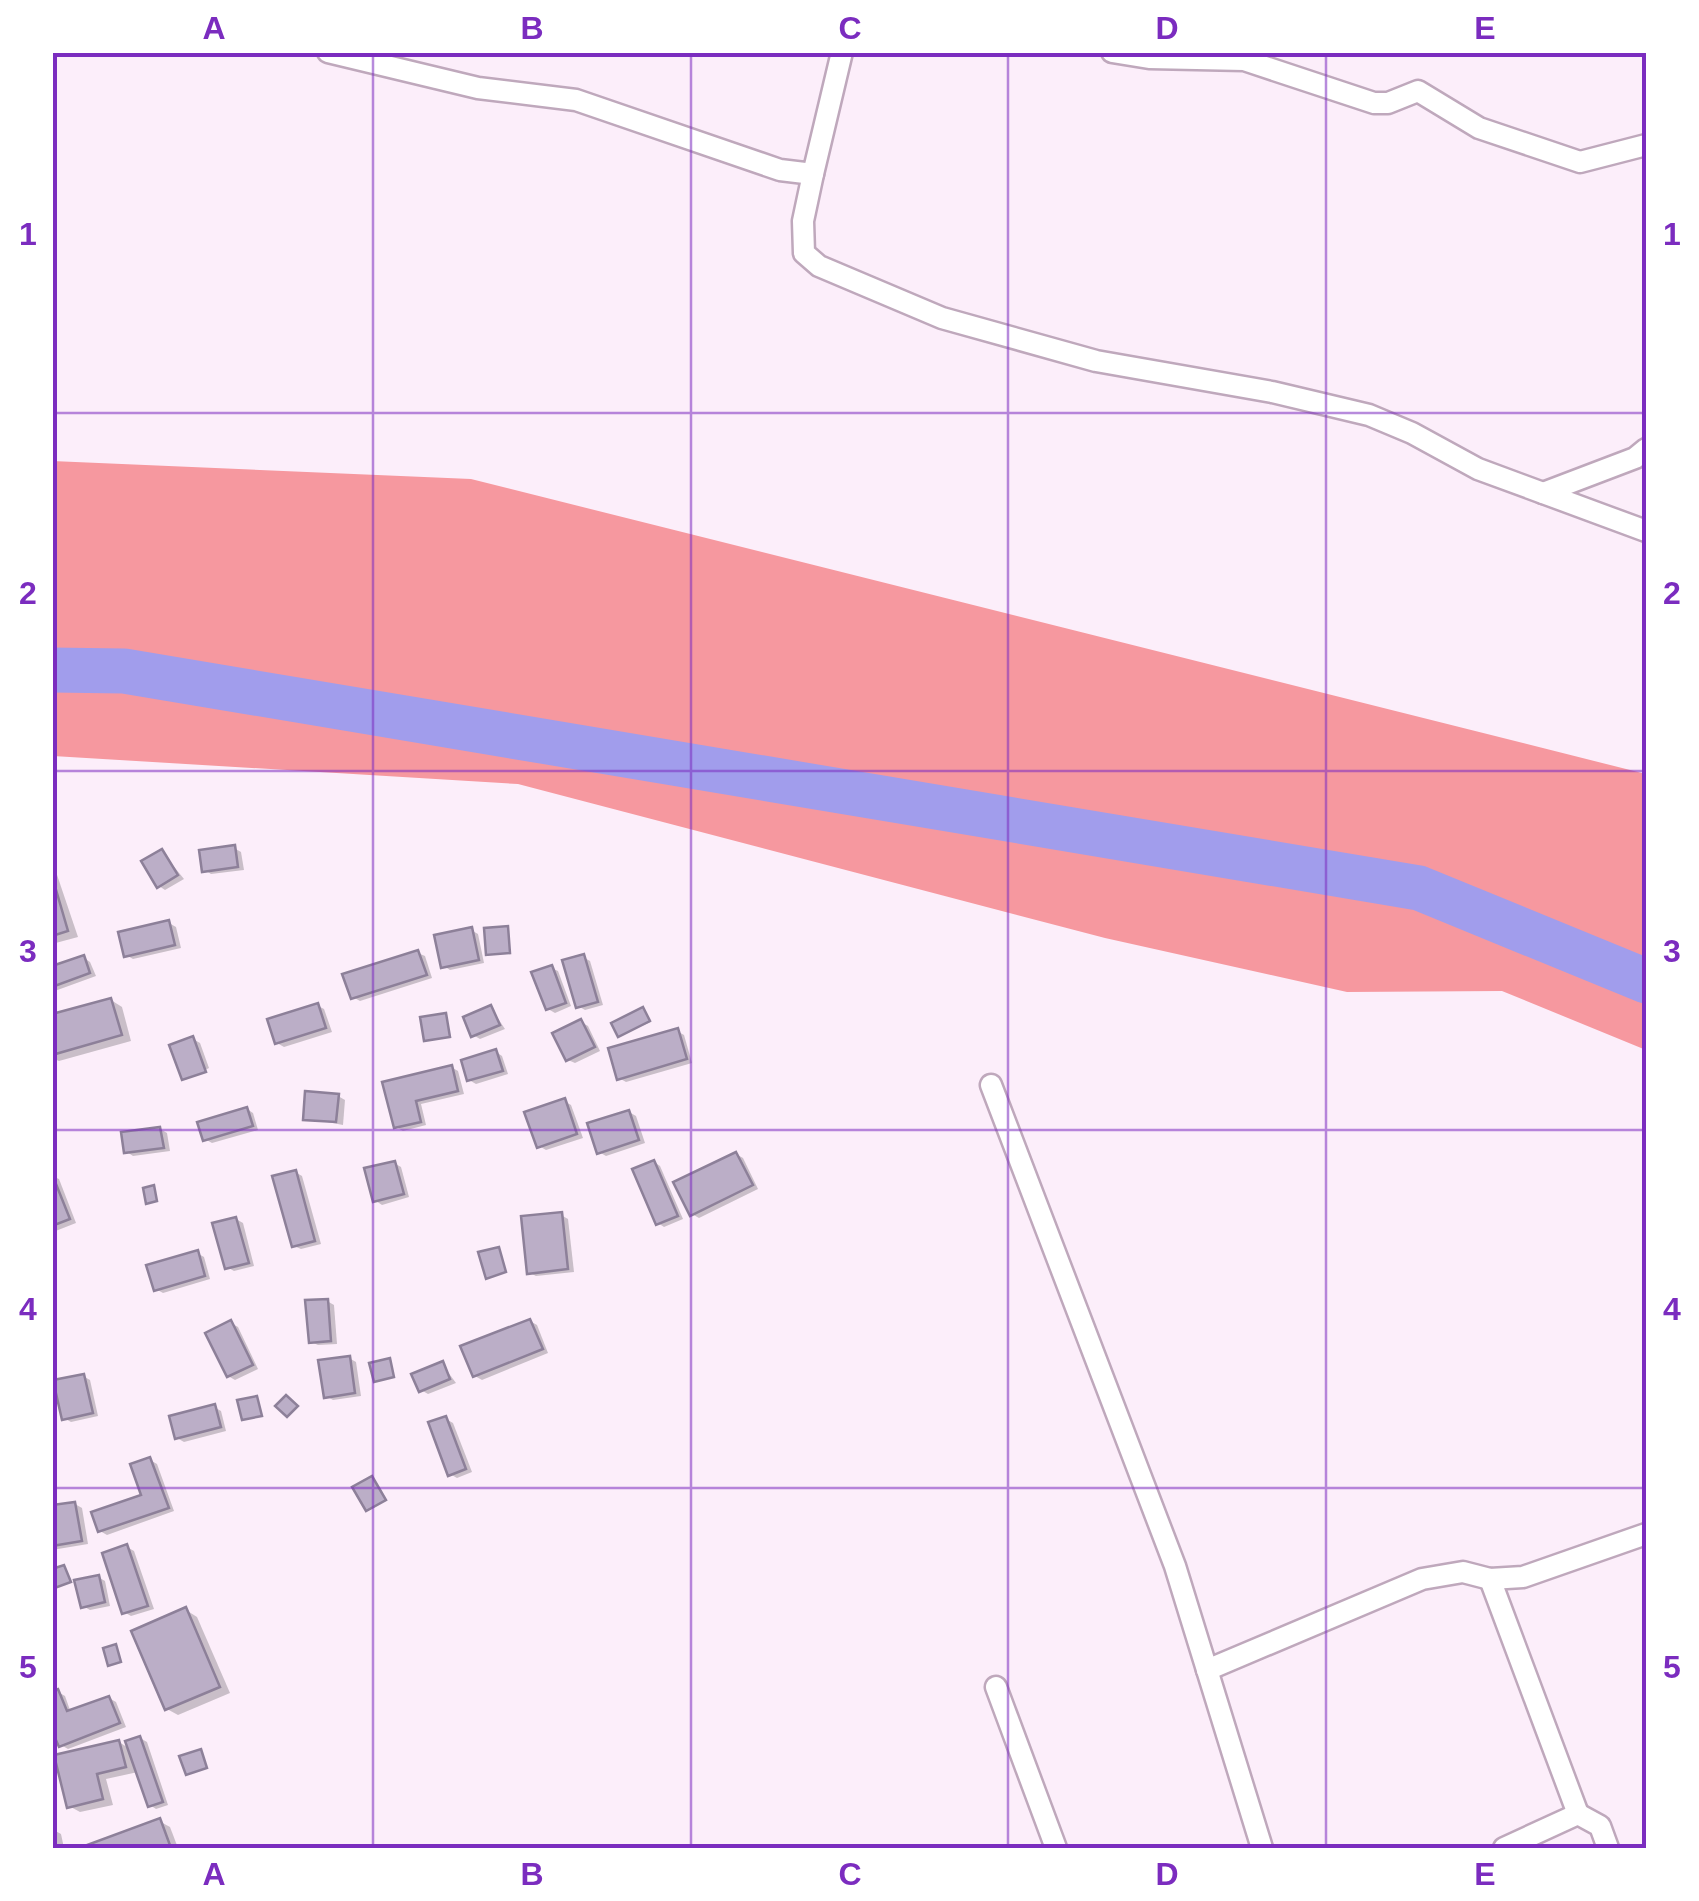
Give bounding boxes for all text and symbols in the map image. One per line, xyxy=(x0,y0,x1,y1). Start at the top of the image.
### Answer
text: A xyxy=(202,10,226,46)
text: B xyxy=(520,10,544,46)
text: C xyxy=(838,10,862,46)
text: D xyxy=(1155,10,1179,46)
text: E xyxy=(1474,10,1496,46)
text: 1 xyxy=(19,216,37,252)
text: 1 xyxy=(1663,216,1681,252)
text: 2 xyxy=(19,575,37,611)
text: 2 xyxy=(1663,575,1681,611)
text: 3 xyxy=(19,933,37,969)
text: 3 xyxy=(1663,933,1681,969)
text: 4 xyxy=(19,1291,37,1327)
text: 4 xyxy=(1663,1291,1681,1327)
text: 5 xyxy=(19,1649,37,1685)
text: 5 xyxy=(1663,1649,1681,1685)
text: A xyxy=(202,1856,226,1892)
text: B xyxy=(520,1856,544,1892)
text: C xyxy=(838,1856,862,1892)
text: D xyxy=(1155,1856,1179,1892)
text: E xyxy=(1474,1856,1496,1892)

